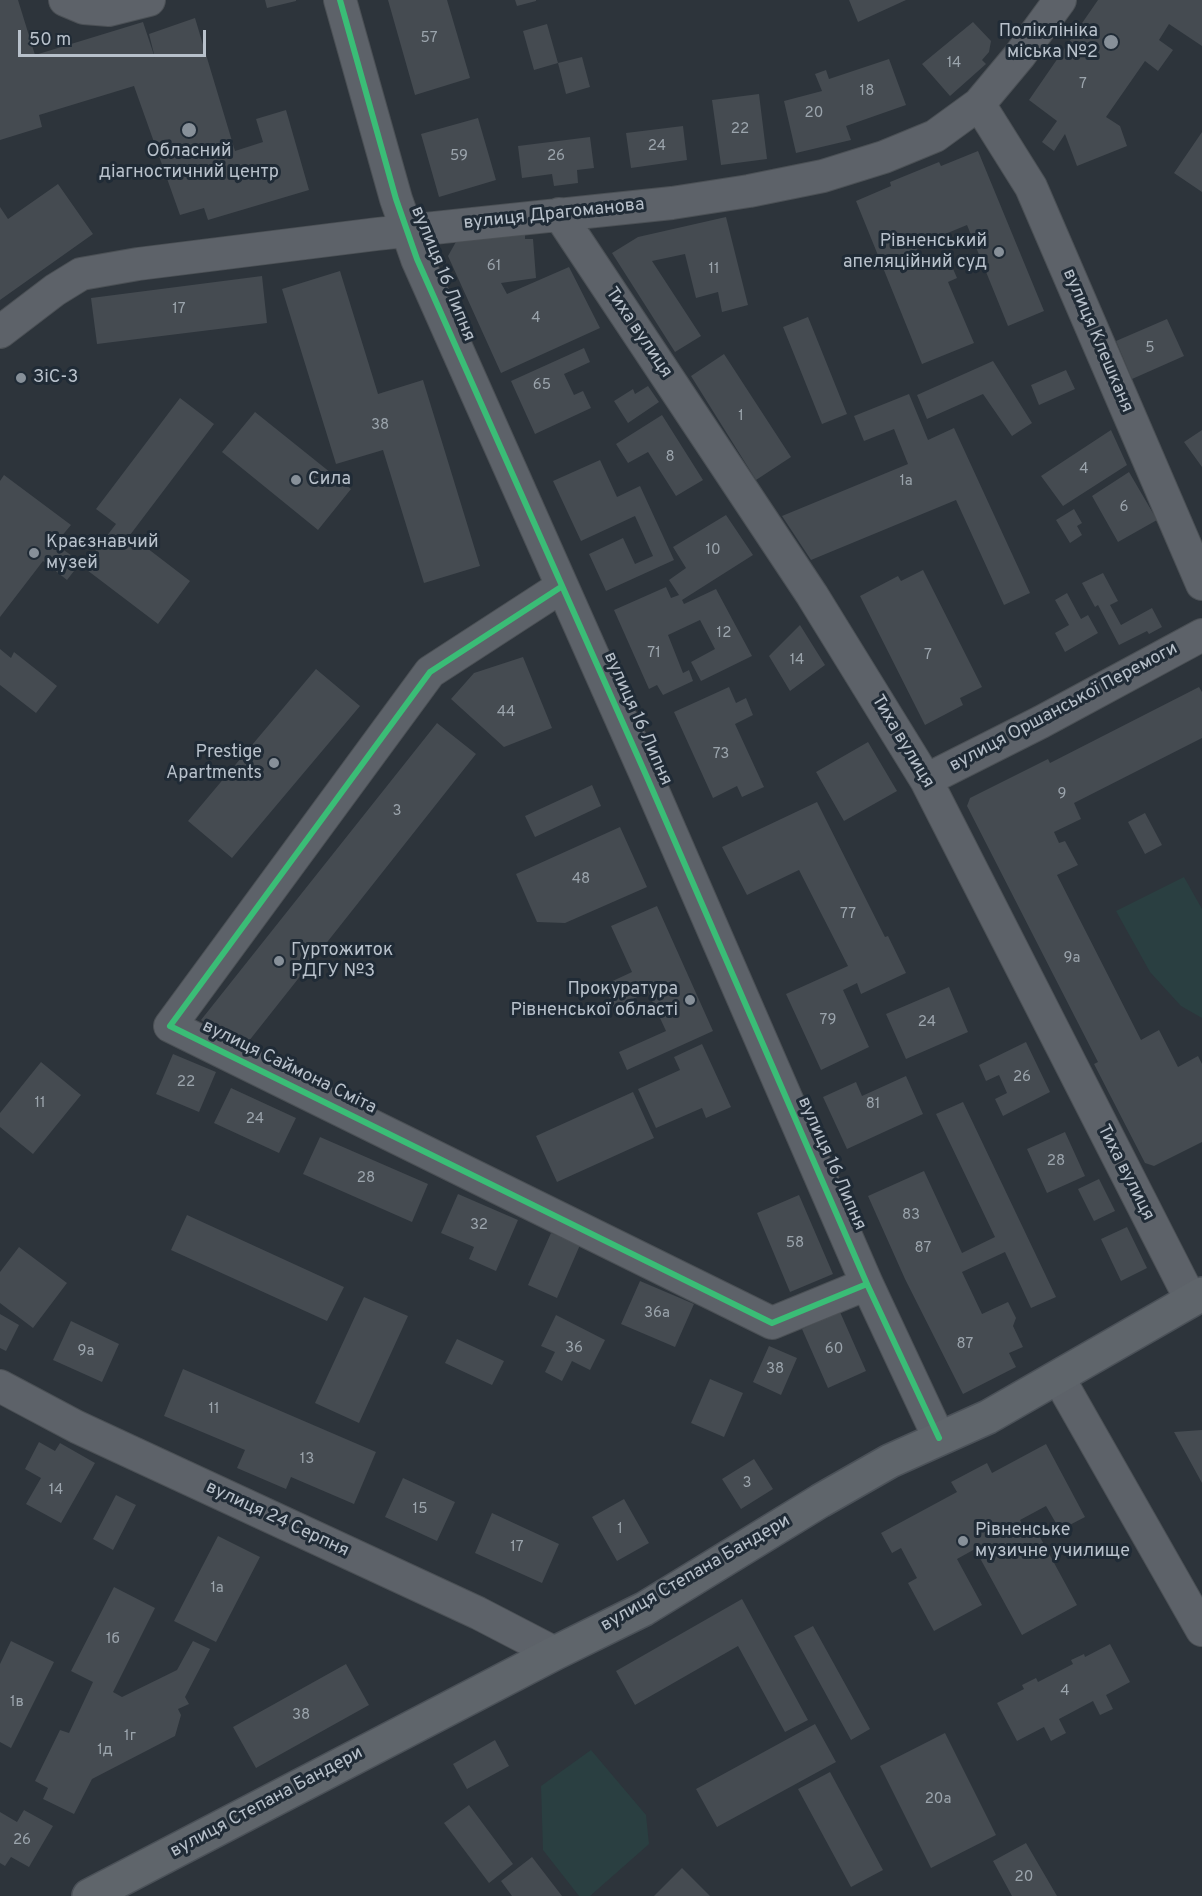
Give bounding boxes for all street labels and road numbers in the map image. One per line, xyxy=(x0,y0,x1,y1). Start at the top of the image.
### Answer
street label: вулиця Драгоманова xyxy=(462,195,646,235)
street label: вулиця 16 Липня xyxy=(405,203,479,345)
street label: вулиця Клешканя xyxy=(1057,266,1137,416)
street label: Тиха вулиця xyxy=(600,284,676,382)
street label: вулиця Оршанської Перемоги xyxy=(946,639,1182,777)
street label: вулиця 16 Липня xyxy=(598,649,676,789)
street label: Тиха вулиця xyxy=(866,692,938,792)
street label: вулиця Саймона Сміта xyxy=(198,1016,380,1120)
street label: вулиця 16 Липня xyxy=(792,1094,870,1234)
street label: Тиха вулиця xyxy=(1092,1122,1158,1224)
street label: вулиця 24 Серпня xyxy=(202,1477,352,1563)
street label: вулиця Степана Бандери xyxy=(597,1511,795,1637)
street label: вулиця Степана Бандери xyxy=(167,1743,367,1863)

